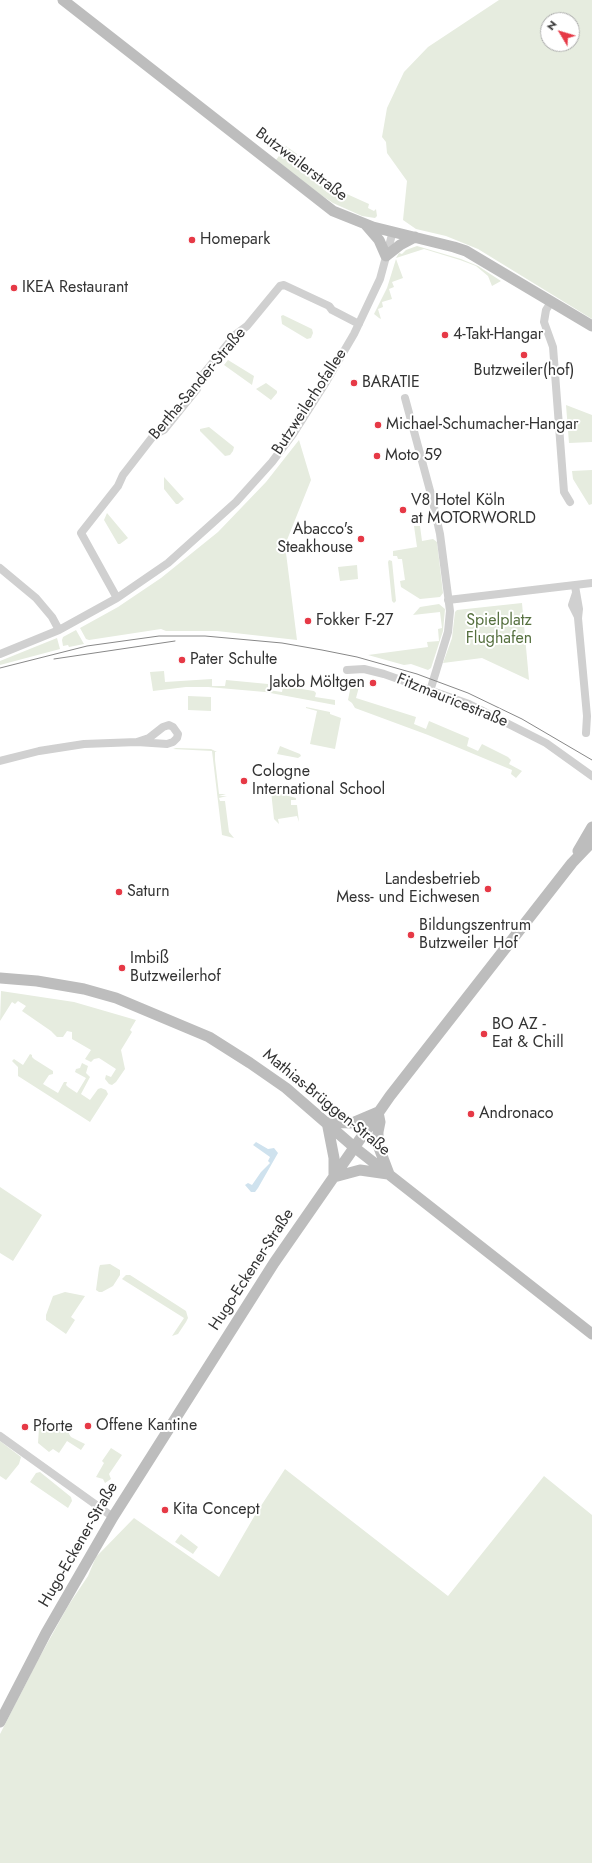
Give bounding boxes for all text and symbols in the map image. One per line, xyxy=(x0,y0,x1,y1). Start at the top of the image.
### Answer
north arrow xyxy=(540,12,580,52)
text: N xyxy=(542,17,560,34)
street label: Butzweilerstraße xyxy=(251,124,351,206)
place label: Homepark xyxy=(200,230,270,250)
marker: Homepark xyxy=(187,235,197,245)
place label: IKEA Restaurant xyxy=(22,278,128,298)
marker: IKEA Restaurant xyxy=(9,283,19,293)
street label: Bertha-Sander-Straße xyxy=(146,324,250,444)
place label: 4-Takt-Hangar xyxy=(453,325,543,345)
marker: 4-Takt-Hangar xyxy=(440,330,450,340)
street label: Butzweilerhofallee xyxy=(269,345,351,459)
marker: Butzweiler(hof) xyxy=(519,350,529,360)
place label: Butzweiler(hof) xyxy=(474,361,574,381)
place label: BARATIE xyxy=(362,373,420,393)
marker: BARATIE xyxy=(349,378,359,388)
place label: Michael-Schumacher-Hangar xyxy=(386,415,579,435)
marker: Michael-Schumacher-Hangar xyxy=(373,420,383,430)
place label: Moto 59 xyxy=(385,446,442,466)
marker: Moto 59 xyxy=(372,451,382,461)
place label: V8 Hotel Köln at MOTORWORLD xyxy=(411,491,536,529)
marker: V8 Hotel Köln at MOTORWORLD xyxy=(398,505,408,515)
place label: Abacco's Steakhouse xyxy=(277,520,353,558)
marker: Abacco's Steakhouse xyxy=(356,534,366,544)
place label: Fokker F-27 xyxy=(316,611,393,631)
park label: Spielplatz Flughafen xyxy=(466,611,532,649)
marker: Fokker F-27 xyxy=(303,616,313,626)
place label: Pater Schulte xyxy=(190,650,277,670)
marker: Pater Schulte xyxy=(177,655,187,665)
street label: Fitzmauricestraße xyxy=(394,670,510,732)
place label: Jakob Möltgen xyxy=(269,673,365,693)
marker: Jakob Möltgen xyxy=(368,678,378,688)
place label: Cologne International School xyxy=(252,762,385,800)
marker: Cologne International School xyxy=(239,776,249,786)
place label: Landesbetrieb Mess- und Eichwesen xyxy=(336,870,480,908)
place label: Saturn xyxy=(127,882,170,902)
marker: Landesbetrieb Mess- und Eichwesen xyxy=(483,884,493,894)
marker: Saturn xyxy=(114,887,124,897)
place label: Bildungszentrum Butzweiler Hof xyxy=(419,916,531,954)
marker: Bildungszentrum Butzweiler Hof xyxy=(406,930,416,940)
place label: Imbiß Butzweilerhof xyxy=(130,949,221,987)
marker: Imbiß Butzweilerhof xyxy=(117,963,127,973)
place label: BO AZ - Eat & Chill xyxy=(492,1015,564,1053)
marker: BO AZ - Eat & Chill xyxy=(479,1029,489,1039)
street label: Mathias-Brüggen-Straße xyxy=(258,1046,394,1160)
place label: Andronaco xyxy=(479,1104,554,1124)
marker: Andronaco xyxy=(466,1109,476,1119)
street label: Hugo-Eckener-Straße xyxy=(206,1206,298,1334)
place label: Offene Kantine xyxy=(96,1416,197,1436)
place label: Pforte xyxy=(33,1417,73,1437)
marker: Offene Kantine xyxy=(83,1421,93,1431)
marker: Pforte xyxy=(20,1422,30,1432)
street label: Hugo-Eckener-Straße xyxy=(35,1479,123,1611)
place label: Kita Concept xyxy=(173,1500,259,1520)
marker: Kita Concept xyxy=(160,1505,170,1515)

